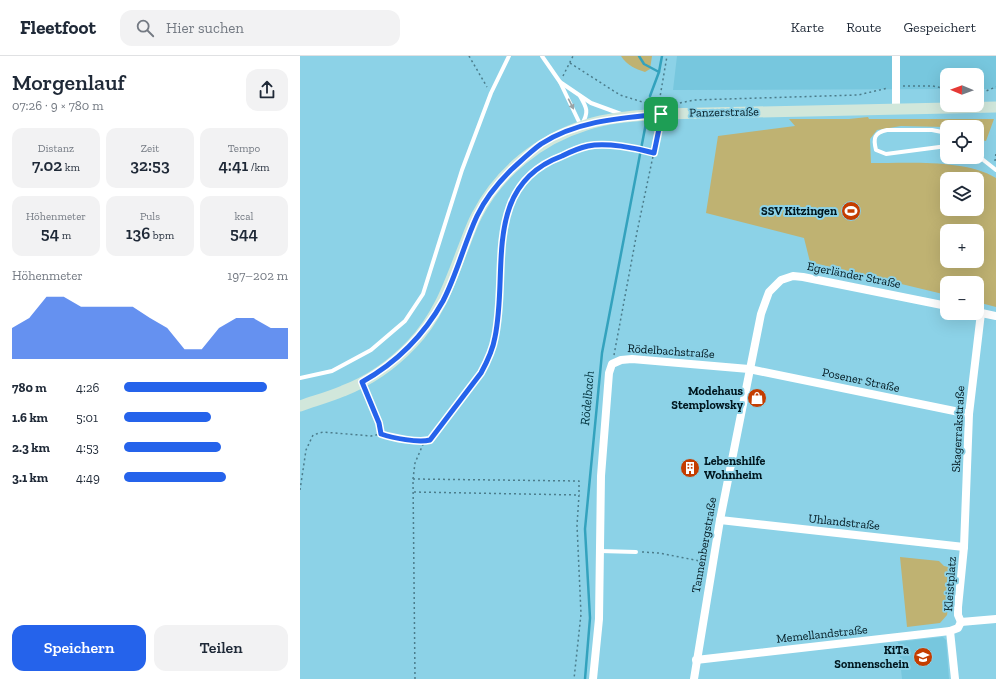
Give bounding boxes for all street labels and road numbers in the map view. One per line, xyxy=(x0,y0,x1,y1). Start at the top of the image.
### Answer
street label: Panzerstraße xyxy=(689,104,759,120)
street label: Egerländer Straße xyxy=(806,259,902,291)
street label: Rödelbachstraße xyxy=(627,341,715,361)
street label: Posener Straße xyxy=(821,365,901,395)
street label: Skagerrakstraße xyxy=(949,385,967,473)
street label: Tannenbergstraße xyxy=(689,496,719,594)
street label: Uhlandstraße xyxy=(808,511,881,533)
street label: Kleistplatz xyxy=(941,556,959,612)
street label: Memellandstraße xyxy=(776,622,869,646)

